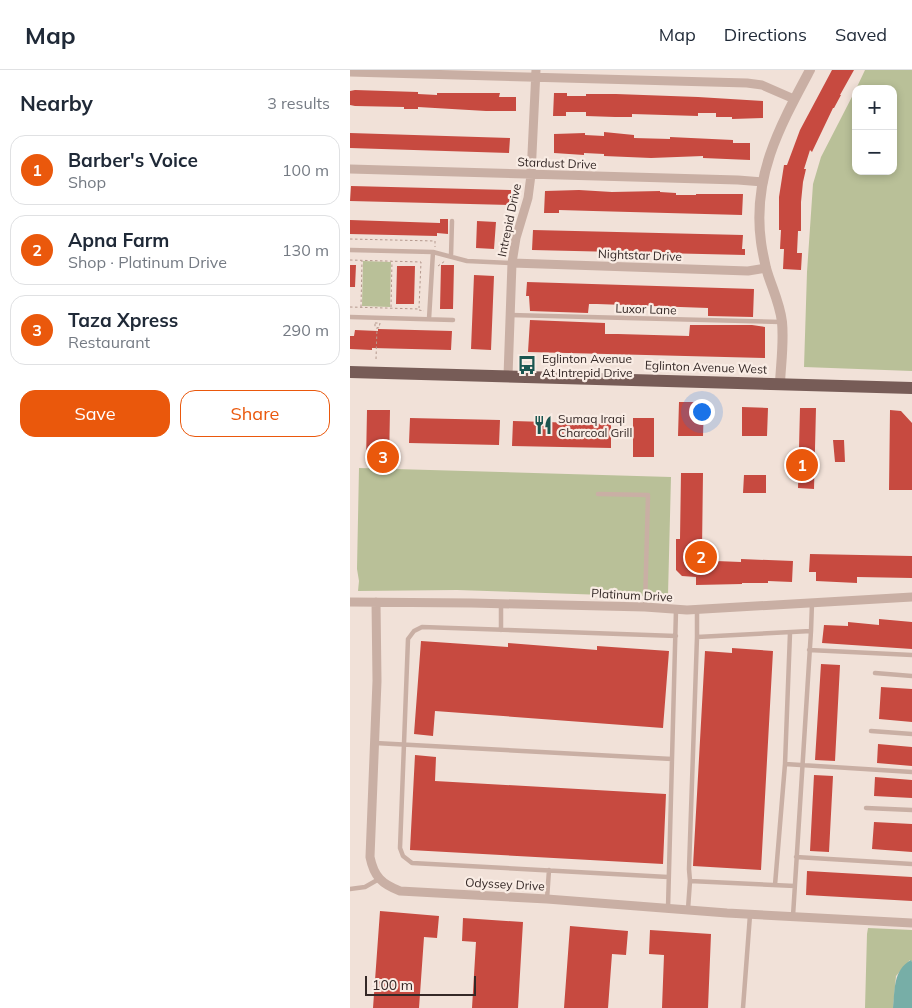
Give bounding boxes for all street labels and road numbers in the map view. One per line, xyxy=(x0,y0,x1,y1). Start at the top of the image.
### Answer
street label: Stardust Drive xyxy=(517,154,597,172)
street label: Intrepid Drive xyxy=(494,182,524,258)
street label: Nightstar Drive xyxy=(598,246,682,264)
street label: Luxor Lane xyxy=(615,300,677,318)
street label: Eglinton Avenue West xyxy=(645,357,767,377)
street label: Platinum Drive xyxy=(591,585,673,605)
street label: Odyssey Drive xyxy=(465,874,545,894)

